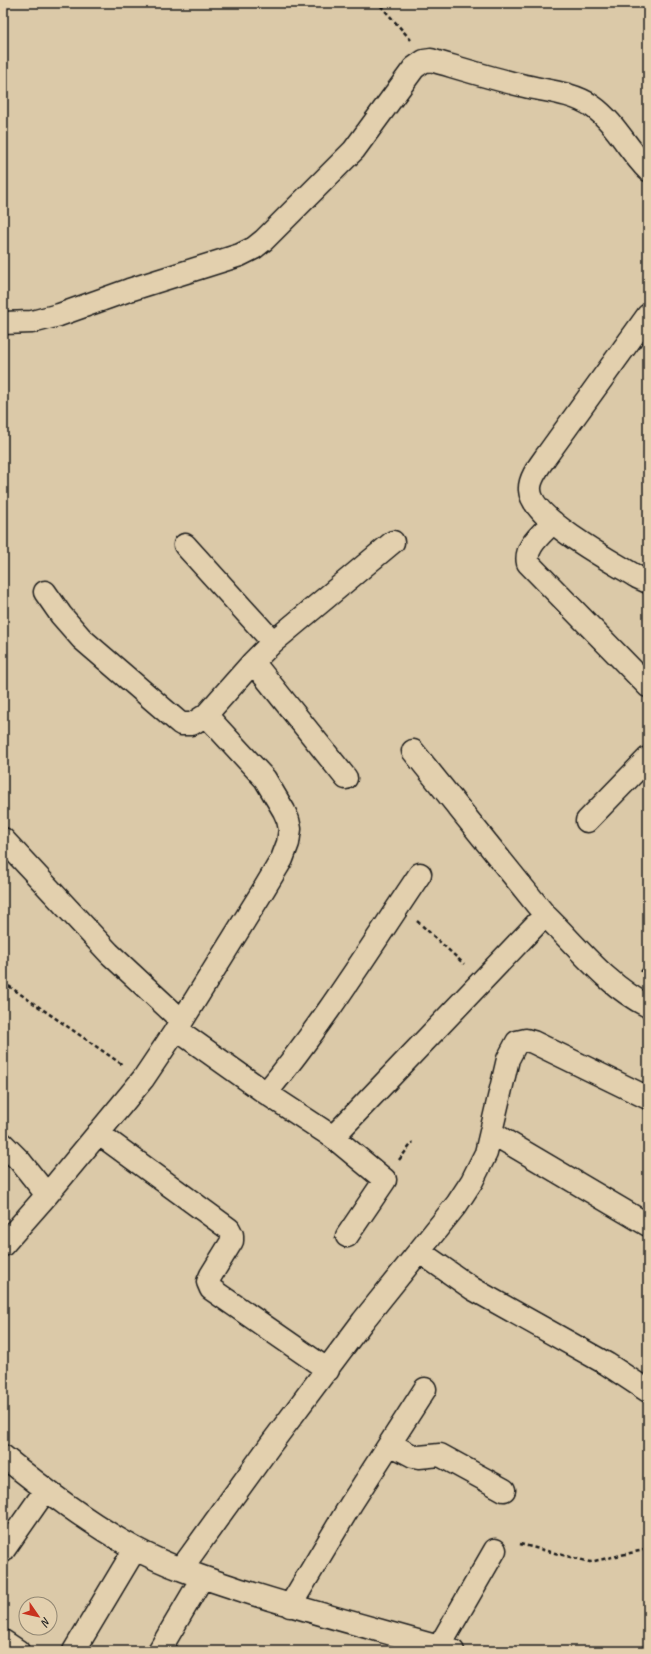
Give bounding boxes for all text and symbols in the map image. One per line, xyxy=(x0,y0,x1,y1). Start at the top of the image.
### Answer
north arrow xyxy=(18,1596,58,1636)
text: N xyxy=(37,1615,54,1630)

